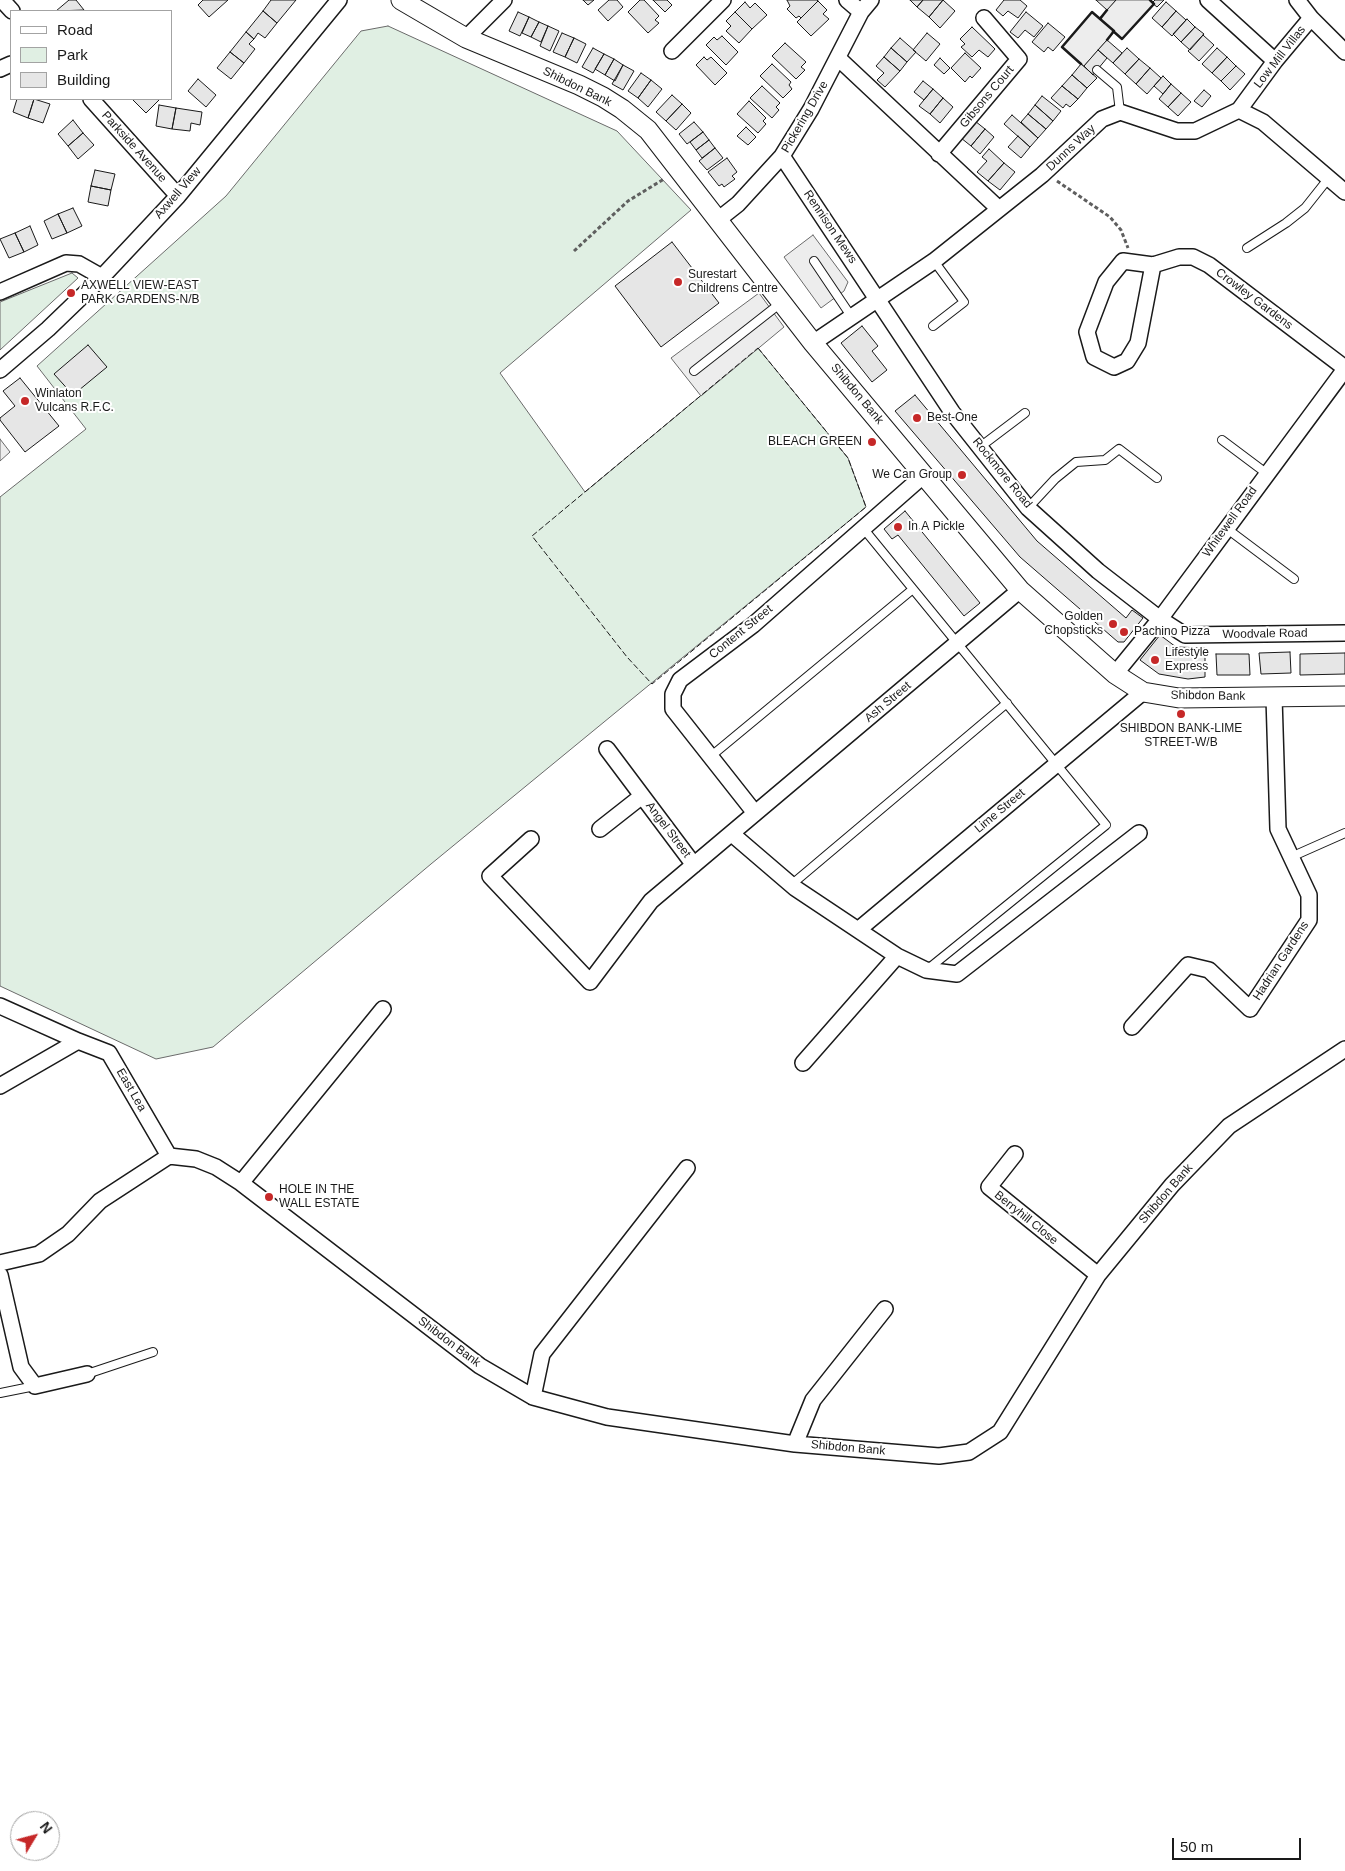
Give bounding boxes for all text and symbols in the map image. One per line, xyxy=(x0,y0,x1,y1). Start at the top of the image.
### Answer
legend xyxy=(10,10,172,100)
text: Road xyxy=(57,21,93,38)
street label: Low Mill Villas xyxy=(1251,23,1309,91)
text: Park xyxy=(57,46,88,63)
street label: Gibsons Court xyxy=(957,63,1017,131)
street label: Shibdon Bank xyxy=(540,64,614,110)
text: Building xyxy=(57,71,110,88)
street label: Pickering Drive xyxy=(779,78,831,156)
street label: Parkside Avenue xyxy=(98,109,170,185)
street label: Dunns Way xyxy=(1044,122,1098,174)
street label: Axwell View xyxy=(152,164,204,222)
street label: Rennison Mews xyxy=(800,188,860,266)
street label: Crowley Gardens xyxy=(1213,265,1295,333)
place label: Surestart Childrens Centre xyxy=(688,268,778,296)
marker: Surestart Childrens Centre xyxy=(672,276,684,288)
place label: AXWELL VIEW-EAST PARK GARDENS-N/B xyxy=(81,279,199,307)
marker: AXWELL VIEW-EAST PARK GARDENS-N/B xyxy=(65,287,77,299)
street label: Shibdon Bank xyxy=(827,361,887,427)
place label: Winlaton Vulcans R.F.C. xyxy=(35,387,114,415)
marker: Winlaton Vulcans R.F.C. xyxy=(19,395,31,407)
place label: Best-One xyxy=(927,411,978,425)
marker: Best-One xyxy=(911,412,923,424)
place label: BLEACH GREEN xyxy=(768,435,862,449)
street label: Rockmore Road xyxy=(969,435,1035,511)
marker: BLEACH GREEN xyxy=(866,436,878,448)
place label: We Can Group xyxy=(872,468,952,482)
marker: We Can Group xyxy=(956,469,968,481)
street label: Whitewell Road xyxy=(1200,484,1260,560)
place label: In A Pickle xyxy=(908,520,965,534)
marker: In A Pickle xyxy=(892,521,904,533)
street label: Content Street xyxy=(706,602,776,662)
place label: Golden Chopsticks xyxy=(1044,610,1103,638)
marker: Golden Chopsticks xyxy=(1107,618,1119,630)
place label: Pachino Pizza xyxy=(1134,625,1210,639)
marker: Pachino Pizza xyxy=(1118,626,1130,638)
street label: Woodvale Road xyxy=(1222,626,1308,642)
place label: Lifestyle Express xyxy=(1165,646,1209,674)
marker: Lifestyle Express xyxy=(1149,654,1161,666)
street label: Ash Street xyxy=(862,678,914,726)
street label: Shibdon Bank xyxy=(1171,688,1245,704)
marker: SHIBDON BANK-LIME STREET-W/B xyxy=(1175,708,1187,720)
place label: SHIBDON BANK-LIME STREET-W/B xyxy=(1120,722,1242,750)
street label: Lime Street xyxy=(972,786,1028,836)
street label: Angel Street xyxy=(642,799,694,861)
street label: Hadrian Gardens xyxy=(1250,919,1312,1003)
street label: East Lea xyxy=(113,1066,149,1114)
street label: Shibdon Bank xyxy=(1136,1161,1196,1227)
place label: HOLE IN THE WALL ESTATE xyxy=(279,1183,359,1211)
street label: Berryhill Close xyxy=(991,1188,1061,1248)
marker: HOLE IN THE WALL ESTATE xyxy=(263,1191,275,1203)
street label: Shibdon Bank xyxy=(415,1314,483,1370)
street label: Shibdon Bank xyxy=(810,1438,886,1458)
north arrow xyxy=(10,1811,60,1861)
text: N xyxy=(37,1819,56,1836)
scale bar xyxy=(1175,1828,1304,1860)
text: 50 m xyxy=(1180,1838,1213,1855)

